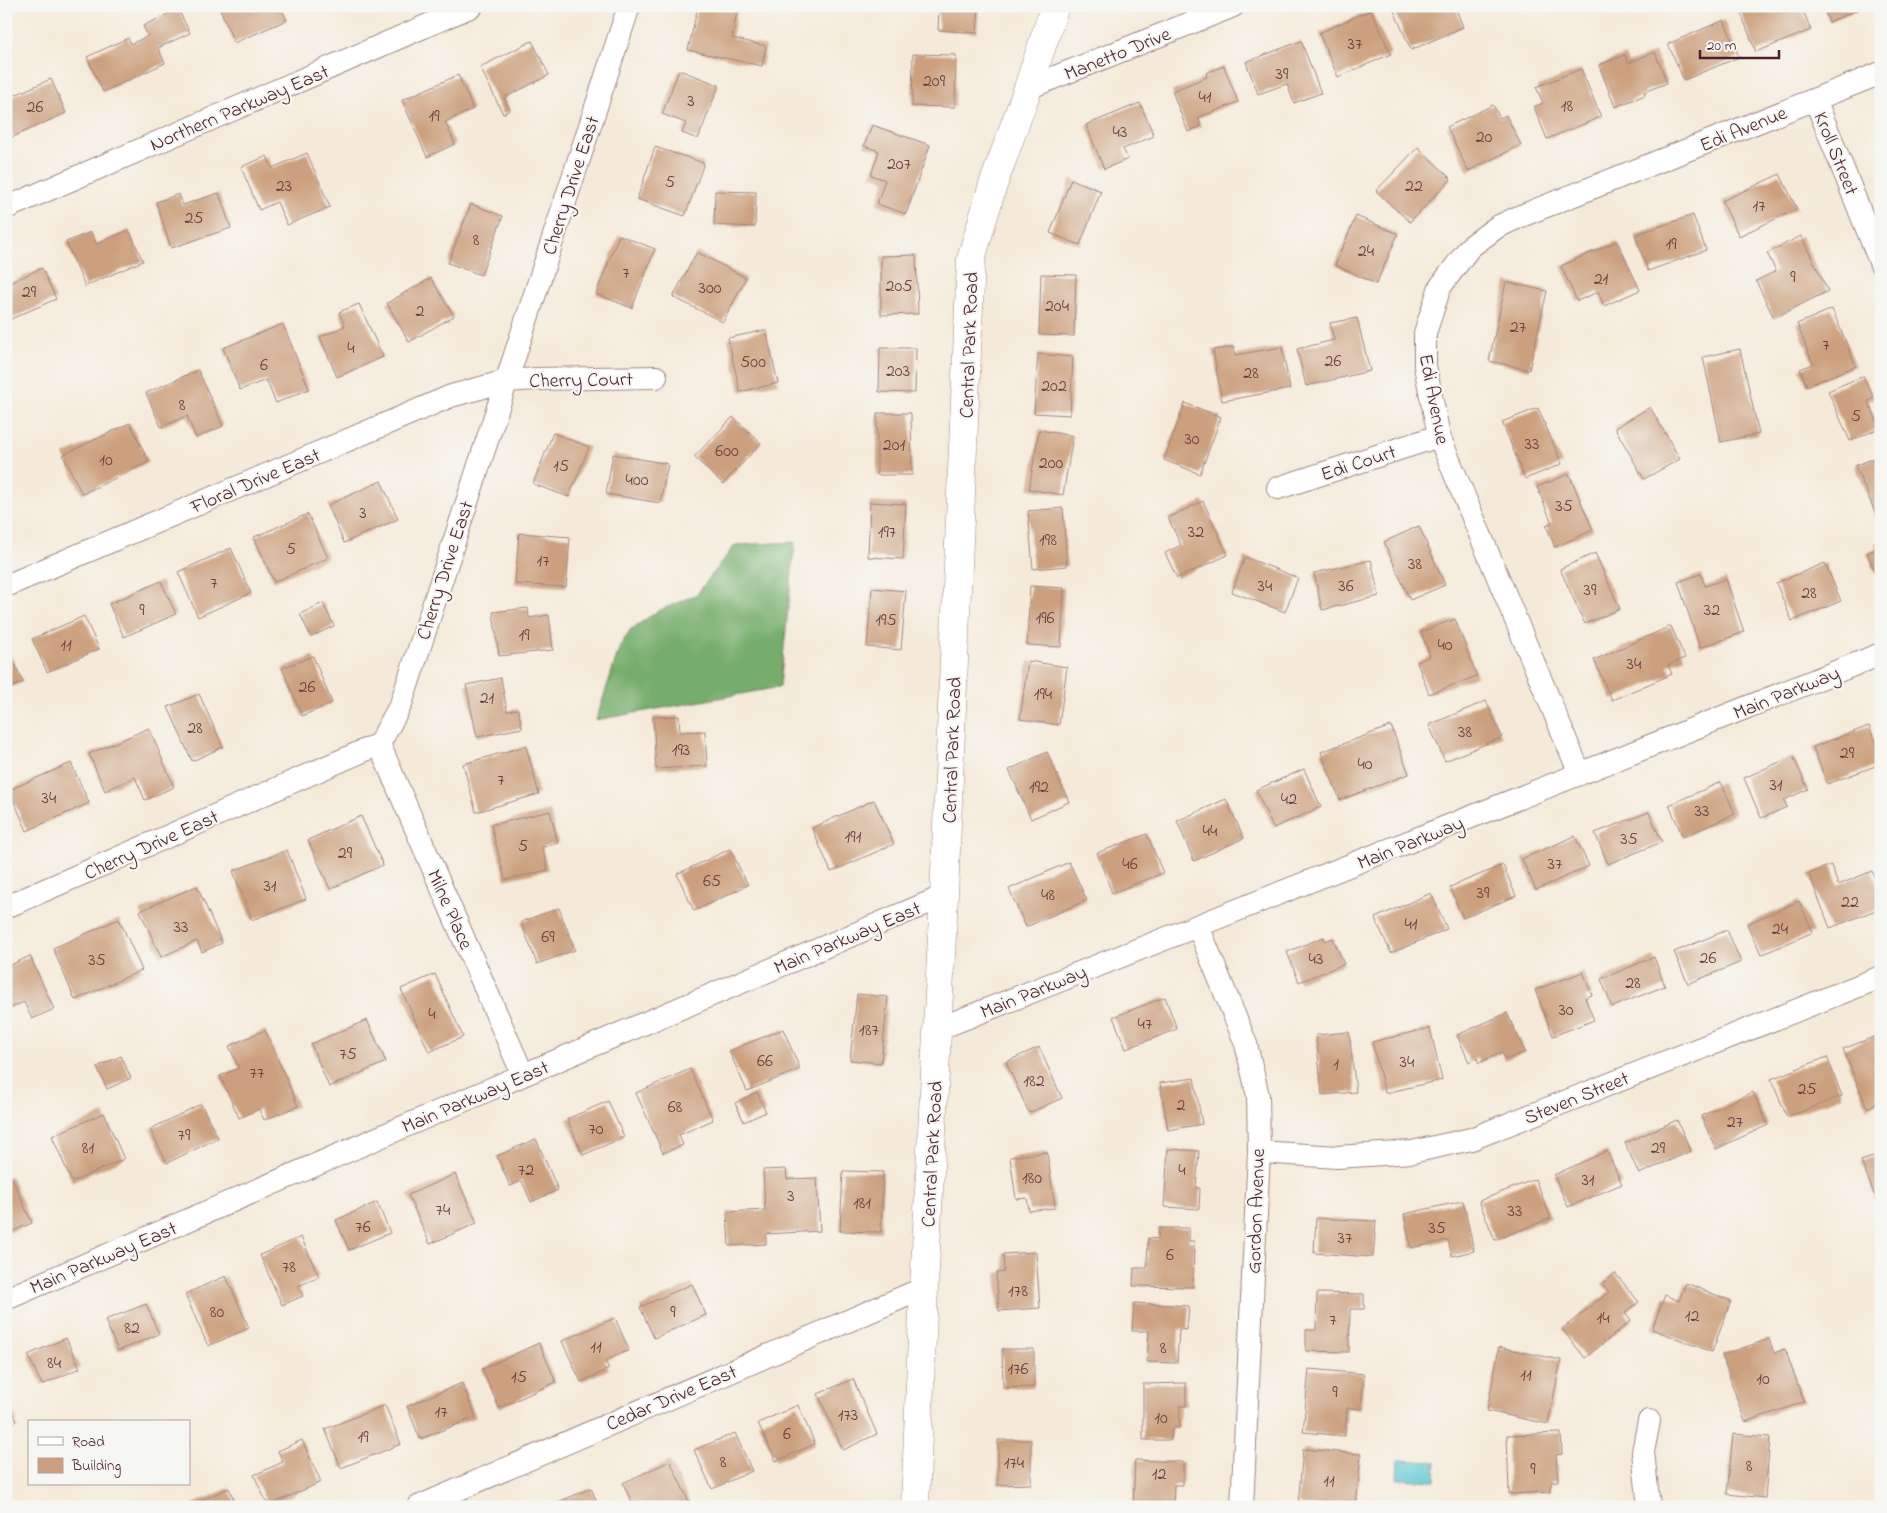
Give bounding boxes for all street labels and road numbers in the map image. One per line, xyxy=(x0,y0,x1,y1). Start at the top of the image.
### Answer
street label: Manetto Drive xyxy=(1060,21,1175,90)
street label: Northern Parkway East xyxy=(146,58,334,160)
street label: Edi Avenue xyxy=(1696,100,1792,161)
street label: Kroll Street xyxy=(1805,108,1865,200)
street label: Cherry Drive East xyxy=(536,112,609,259)
street label: Central Park Road xyxy=(953,271,988,419)
street label: Edi Avenue xyxy=(1410,352,1456,447)
street label: Cherry Court xyxy=(529,366,633,397)
street label: Edi Court xyxy=(1317,439,1400,490)
street label: Floral Drive East xyxy=(186,442,326,523)
street label: Cherry Drive East xyxy=(410,497,483,644)
street label: Main Parkway xyxy=(1729,660,1845,729)
street label: Central Park Road xyxy=(936,676,971,824)
street label: Cherry Drive East xyxy=(80,804,224,889)
street label: Main Parkway xyxy=(1353,810,1469,879)
street label: Milne Place xyxy=(418,865,479,955)
street label: Main Parkway East xyxy=(770,895,926,983)
street label: Main Parkway xyxy=(976,959,1092,1028)
street label: Main Parkway East xyxy=(398,1054,554,1142)
street label: Steven Street xyxy=(1520,1065,1634,1134)
street label: Central Park Road xyxy=(915,1080,952,1228)
street label: Gordon Avenue xyxy=(1241,1148,1274,1274)
street label: Main Parkway East xyxy=(26,1215,182,1303)
street label: Cedar Drive East xyxy=(602,1359,742,1440)

